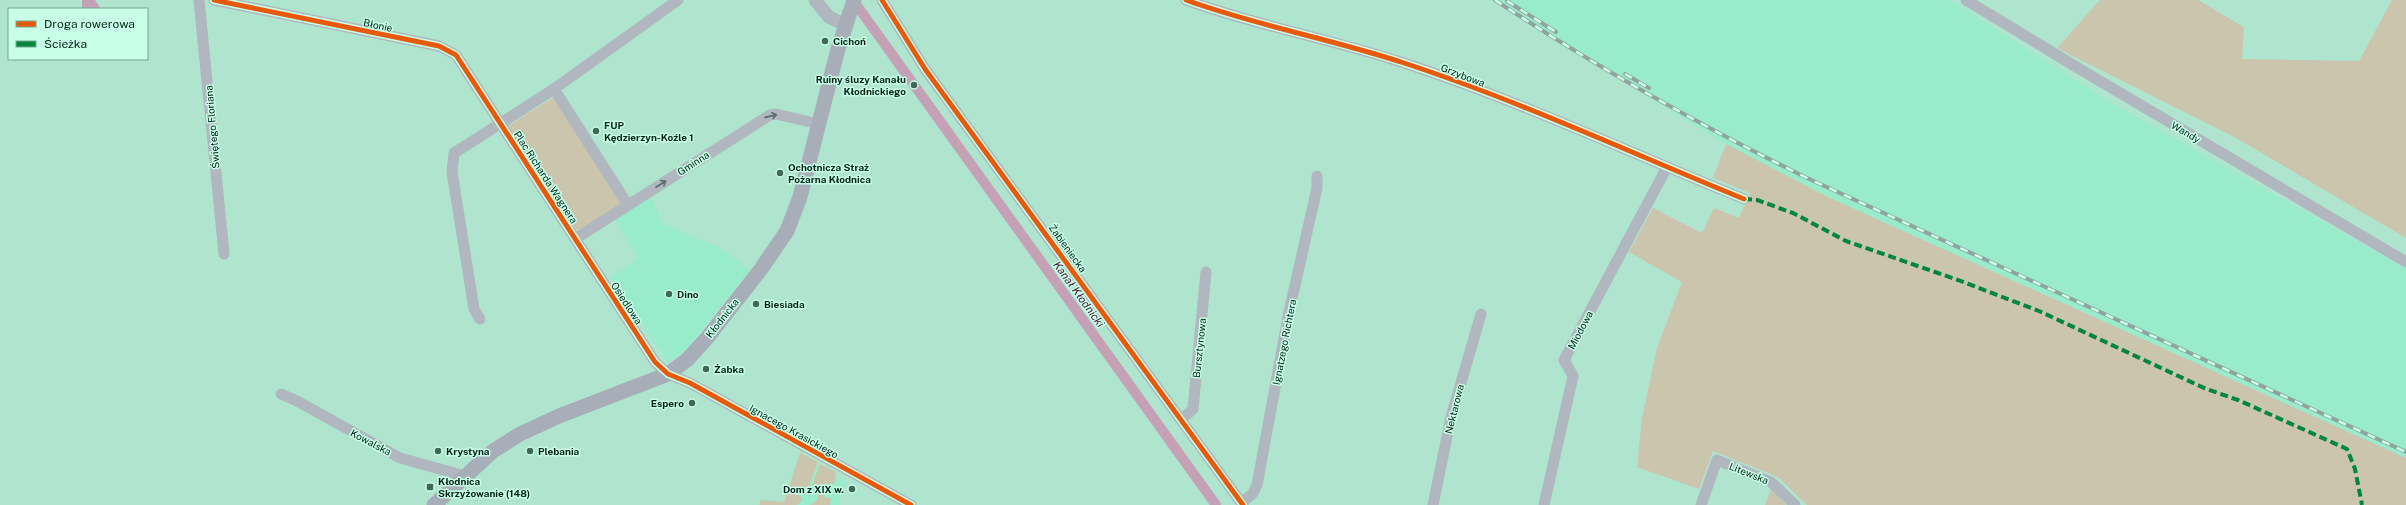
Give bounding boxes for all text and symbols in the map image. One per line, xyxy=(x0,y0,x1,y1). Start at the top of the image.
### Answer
legend xyxy=(8,8,148,60)
street label: Błonie xyxy=(362,16,394,34)
text: Droga rowerowa xyxy=(44,17,135,31)
place label: Cichoń xyxy=(833,35,866,47)
marker: Cichoń xyxy=(820,36,830,46)
text: Ścieżka xyxy=(44,37,87,51)
street label: Grzybowa xyxy=(1439,61,1487,89)
place label: Ruiny śluzy Kanału Kłodnickiego xyxy=(816,73,906,97)
marker: Ruiny śluzy Kanału Kłodnickiego xyxy=(909,80,919,90)
street label: Świętego Floriana xyxy=(202,85,222,169)
one-way arrow xyxy=(764,112,777,120)
place label: FUP Kędzierzyn-Koźle 1 xyxy=(604,119,693,143)
street label: Wandy xyxy=(2169,119,2203,145)
marker: FUP Kędzierzyn-Koźle 1 xyxy=(591,126,601,136)
street label: Plac Richarda Wagnera xyxy=(512,129,580,225)
street label: Gminna xyxy=(675,148,711,178)
place label: Ochotnicza Straż Pożarna Kłodnica xyxy=(788,161,871,185)
marker: Ochotnicza Straż Pożarna Kłodnica xyxy=(775,168,785,178)
one-way arrow xyxy=(655,180,666,188)
street label: Żabieniecka xyxy=(1047,222,1089,274)
water label: Kanał Kłodnicki xyxy=(1051,259,1107,329)
street label: Osiedlowa xyxy=(609,280,645,326)
place label: Dino xyxy=(677,288,699,300)
marker: Dino xyxy=(664,289,674,299)
street label: Kłodnicka xyxy=(703,296,741,340)
place label: Biesiada xyxy=(764,298,805,310)
street label: Ignatzego Richtera xyxy=(1270,298,1298,386)
marker: Biesiada xyxy=(751,299,761,309)
street label: Miodowa xyxy=(1565,309,1595,351)
street label: Bursztynowa xyxy=(1190,317,1208,379)
place label: Żabka xyxy=(714,363,744,375)
marker: Żabka xyxy=(701,364,711,374)
street label: Nektarowa xyxy=(1442,383,1466,435)
place label: Espero xyxy=(651,397,684,409)
marker: Espero xyxy=(687,398,697,408)
street label: Ignacego Krasickiego xyxy=(747,402,841,461)
street label: Kowalska xyxy=(349,426,393,458)
place label: Krystyna xyxy=(446,445,490,457)
place label: Plebania xyxy=(538,445,580,457)
marker: Krystyna xyxy=(433,446,443,456)
marker: Plebania xyxy=(525,446,535,456)
street label: Litewska xyxy=(1728,460,1770,486)
place label: Kłodnica Skrzyżowanie (148) xyxy=(438,475,530,499)
marker: Kłodnica Skrzyżowanie (148) xyxy=(425,482,435,492)
place label: Dom z XIX w. xyxy=(783,483,844,495)
marker: Dom z XIX w. xyxy=(847,484,857,494)

